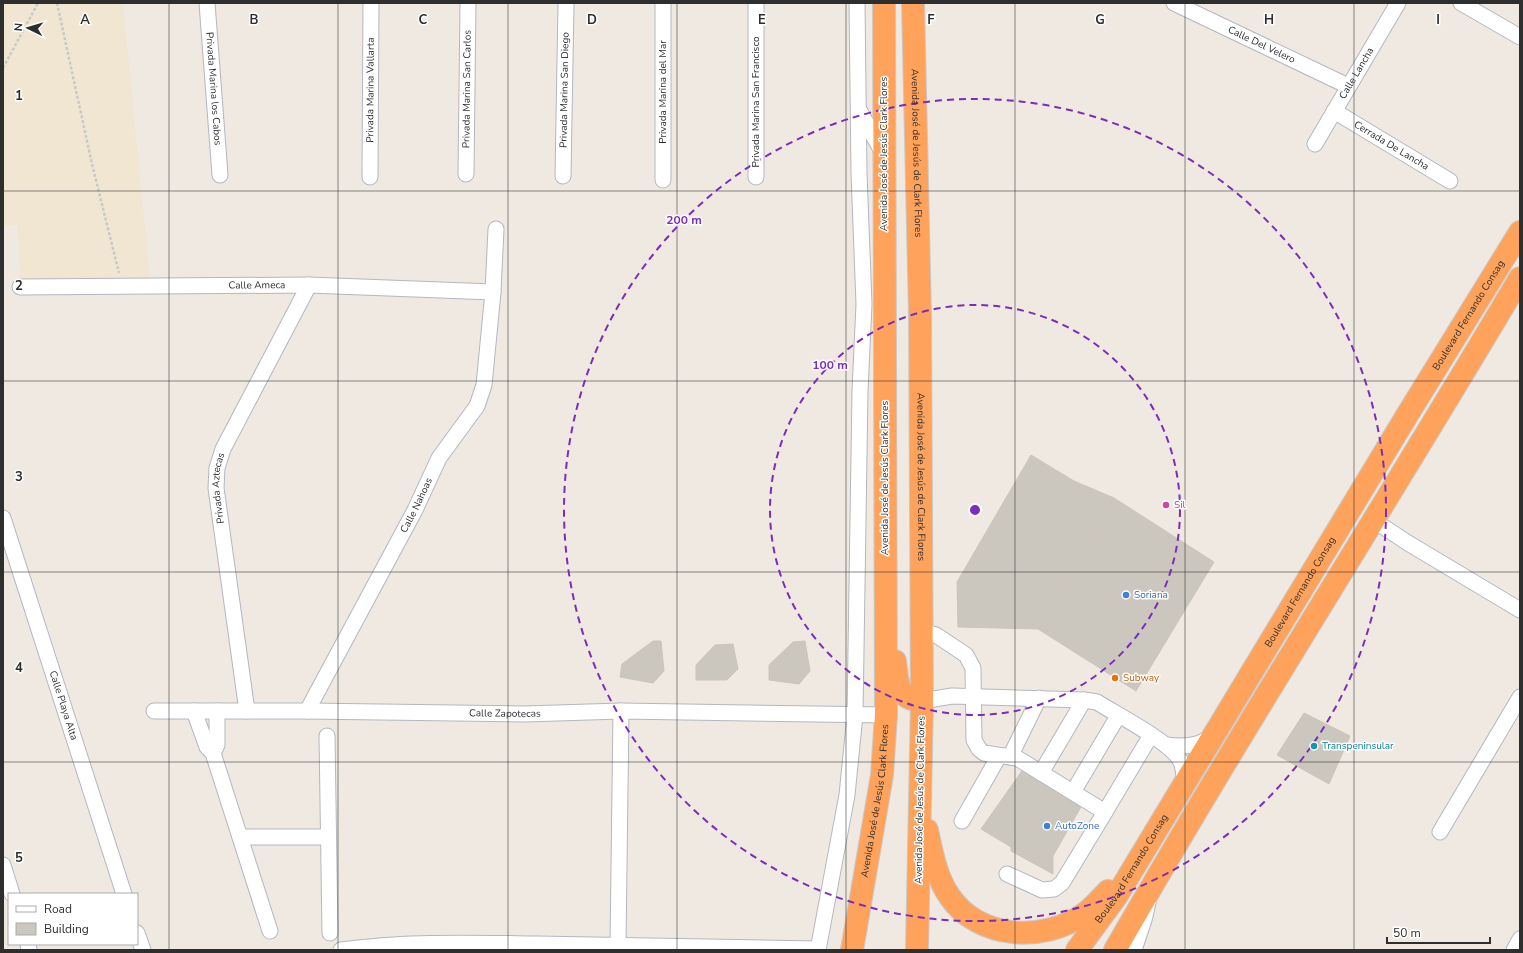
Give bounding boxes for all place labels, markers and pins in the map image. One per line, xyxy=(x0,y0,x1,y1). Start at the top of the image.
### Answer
place label: Sil xyxy=(1174,498,1185,512)
marker: Sil xyxy=(1161,500,1171,510)
centre of rings xyxy=(968,503,982,517)
place label: Soriana xyxy=(1134,588,1168,602)
marker: Soriana xyxy=(1121,590,1131,600)
place label: Subway xyxy=(1123,671,1160,685)
marker: Subway xyxy=(1110,673,1120,683)
place label: Transpeninsular xyxy=(1322,739,1394,753)
marker: Transpeninsular xyxy=(1309,741,1319,751)
place label: AutoZone xyxy=(1055,819,1099,833)
marker: AutoZone xyxy=(1042,821,1052,831)

